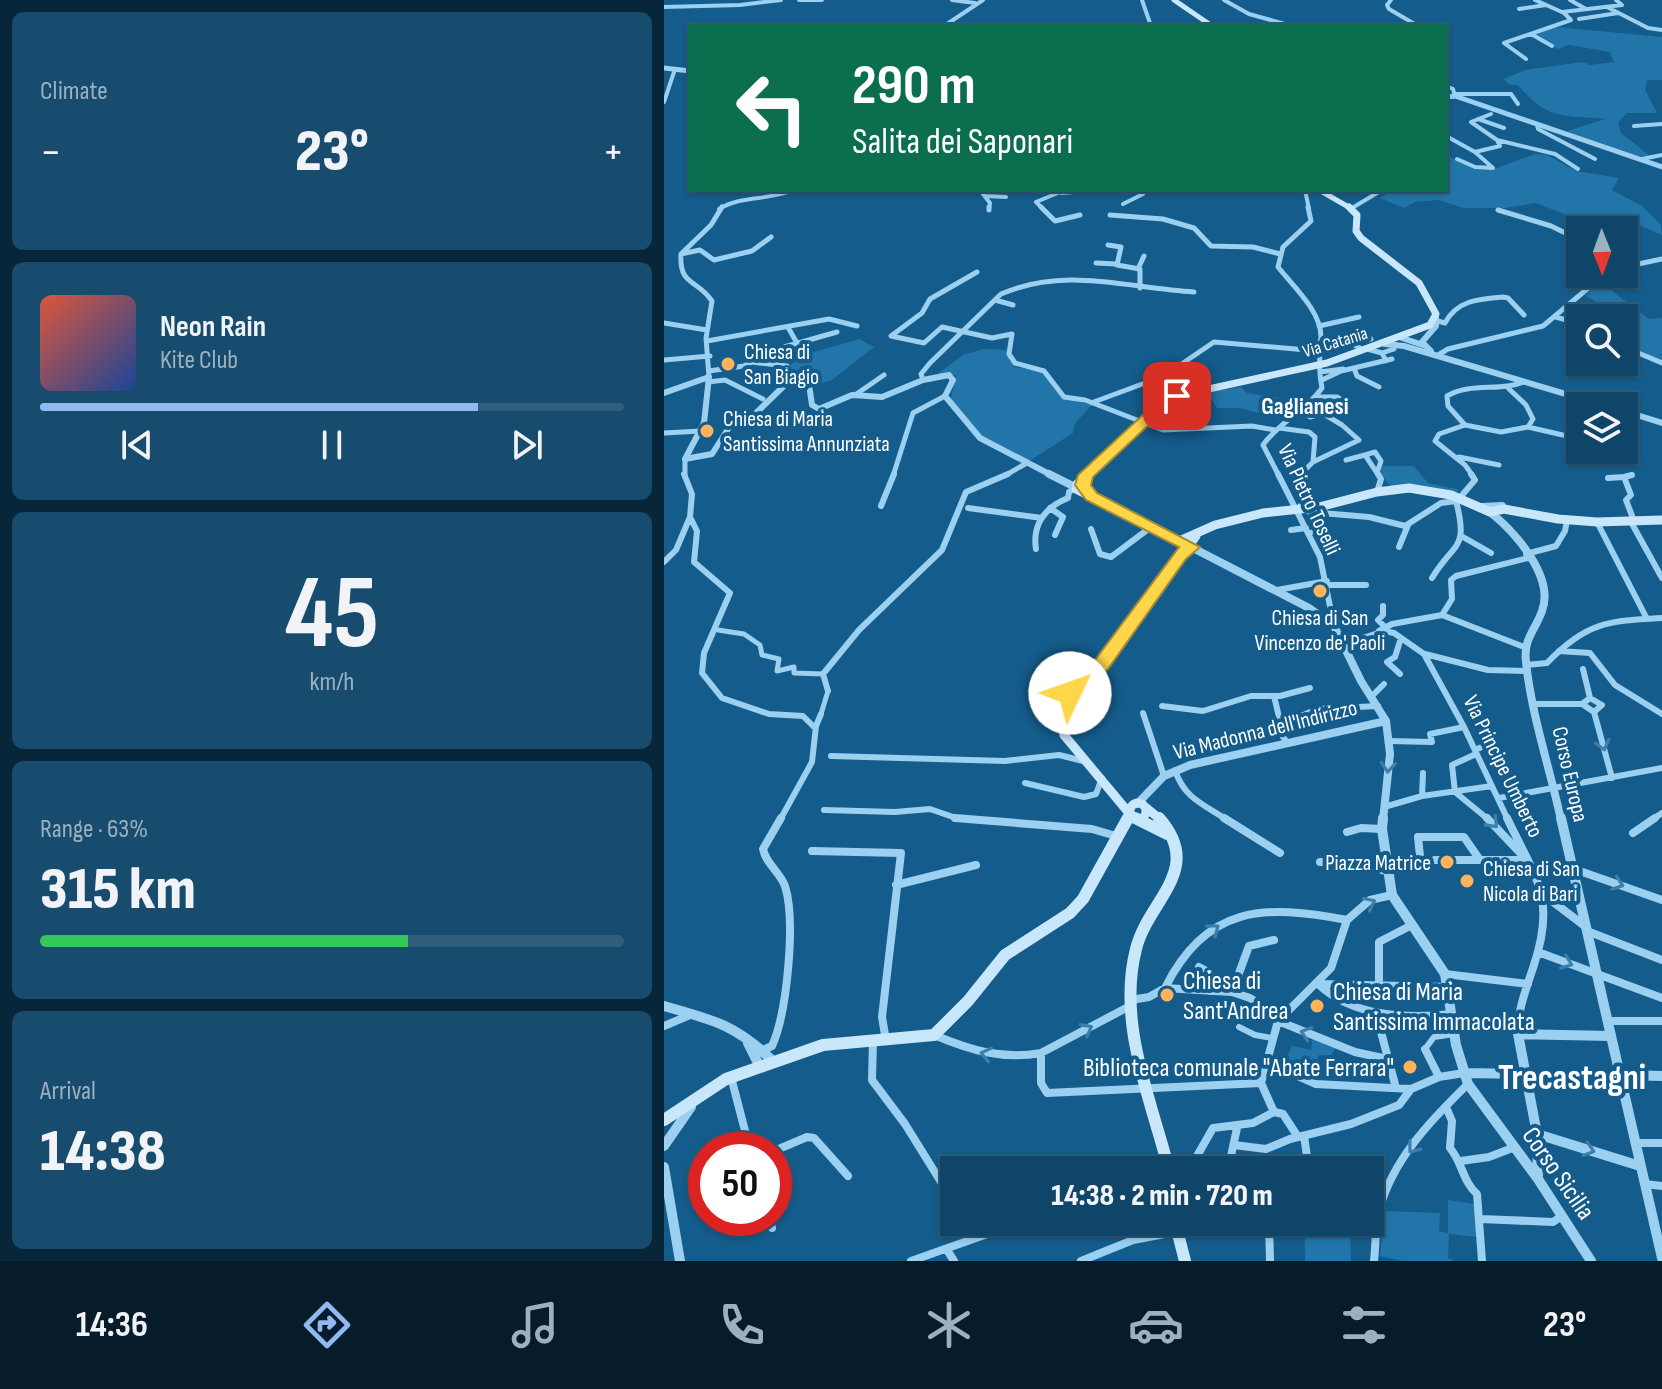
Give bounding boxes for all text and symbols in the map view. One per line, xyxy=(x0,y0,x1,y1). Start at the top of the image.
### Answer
text: 290 m xyxy=(852,53,976,120)
icon: left xyxy=(720,56,824,160)
text: Climate xyxy=(40,76,108,107)
text: 23° xyxy=(295,116,369,188)
text: Salita dei Saponari xyxy=(852,121,1073,164)
text: − xyxy=(40,126,62,179)
text: + xyxy=(602,126,624,179)
north arrow xyxy=(1566,216,1638,288)
map controls xyxy=(1566,216,1638,464)
button: search xyxy=(1566,304,1638,376)
text: Neon Rain xyxy=(160,309,266,345)
street label: Via Catania xyxy=(1300,323,1370,362)
place label: Chiesa di San Biagio xyxy=(744,339,819,391)
text: Kite Club xyxy=(160,345,238,376)
marker: Chiesa di San Biagio xyxy=(719,355,737,373)
pin xyxy=(1143,362,1211,430)
icon: arrive xyxy=(1155,374,1199,418)
district label: Gaglianesi xyxy=(1261,392,1349,421)
button: layers xyxy=(1566,392,1638,464)
place label: Chiesa di Maria Santissima Annunziata xyxy=(723,406,890,458)
marker: Chiesa di Maria Santissima Annunziata xyxy=(698,422,716,440)
icon: previous xyxy=(115,423,159,467)
icon: pause xyxy=(310,423,354,467)
icon: next xyxy=(505,423,549,467)
street label: Via Pietro Toselli xyxy=(1271,440,1346,559)
text: 45 xyxy=(285,552,379,677)
marker: Chiesa di San Vincenzo de' Paoli xyxy=(1311,582,1329,600)
place label: Chiesa di San Vincenzo de' Paoli xyxy=(1255,605,1385,657)
position arrow xyxy=(1028,651,1112,735)
text: km/h xyxy=(310,667,354,698)
street label: Via Principe Umberto xyxy=(1457,691,1549,842)
street label: Via Madonna dell'Indirizzo xyxy=(1171,695,1360,766)
street label: Corso Europa xyxy=(1545,724,1594,825)
one-way arrow xyxy=(1593,738,1610,752)
one-way arrow xyxy=(1380,761,1397,774)
text: Range · 63% xyxy=(40,814,148,845)
one-way arrow xyxy=(1484,814,1498,829)
place label: Piazza Matrice xyxy=(1325,850,1431,877)
marker: Piazza Matrice xyxy=(1438,853,1456,871)
text: 315 km xyxy=(40,854,196,926)
place label: Chiesa di San Nicola di Bari xyxy=(1483,856,1580,908)
marker: Chiesa di San Nicola di Bari xyxy=(1458,872,1476,890)
one-way arrow xyxy=(1610,875,1624,891)
one-way arrow xyxy=(1361,897,1376,913)
one-way arrow xyxy=(1206,924,1220,939)
one-way arrow xyxy=(1560,953,1574,970)
place label: Chiesa di Sant'Andrea xyxy=(1183,966,1289,1027)
place label: Chiesa di Maria Santissima Immacolata xyxy=(1333,977,1535,1038)
marker: Chiesa di Sant'Andrea xyxy=(1158,986,1176,1004)
marker: Chiesa di Maria Santissima Immacolata xyxy=(1308,997,1326,1015)
one-way arrow xyxy=(1078,1024,1093,1039)
one-way arrow xyxy=(1299,1026,1313,1042)
one-way arrow xyxy=(980,1046,994,1063)
place label: Biblioteca comunale "Abate Ferrara" xyxy=(1083,1053,1394,1084)
district label: Trecastagni xyxy=(1498,1057,1646,1100)
marker: Biblioteca comunale "Abate Ferrara" xyxy=(1401,1058,1419,1076)
text: Arrival xyxy=(40,1076,96,1107)
text: 14:38 xyxy=(40,1116,166,1188)
street label: Corso Sicilia xyxy=(1515,1122,1601,1226)
speed limit sign: 50 xyxy=(688,1132,792,1236)
one-way arrow xyxy=(1408,1139,1423,1153)
one-way arrow xyxy=(1581,1141,1595,1157)
text: 14:38 · 2 min · 720 m xyxy=(1051,1178,1273,1214)
icon: directions xyxy=(299,1297,355,1353)
icon: music xyxy=(507,1297,563,1353)
icon: phone xyxy=(714,1297,770,1353)
icon: climate xyxy=(921,1297,977,1353)
icon: car xyxy=(1128,1297,1184,1353)
icon: filters xyxy=(1336,1297,1392,1353)
text: 14:36 xyxy=(76,1304,148,1347)
text: 23° xyxy=(1543,1304,1586,1347)

